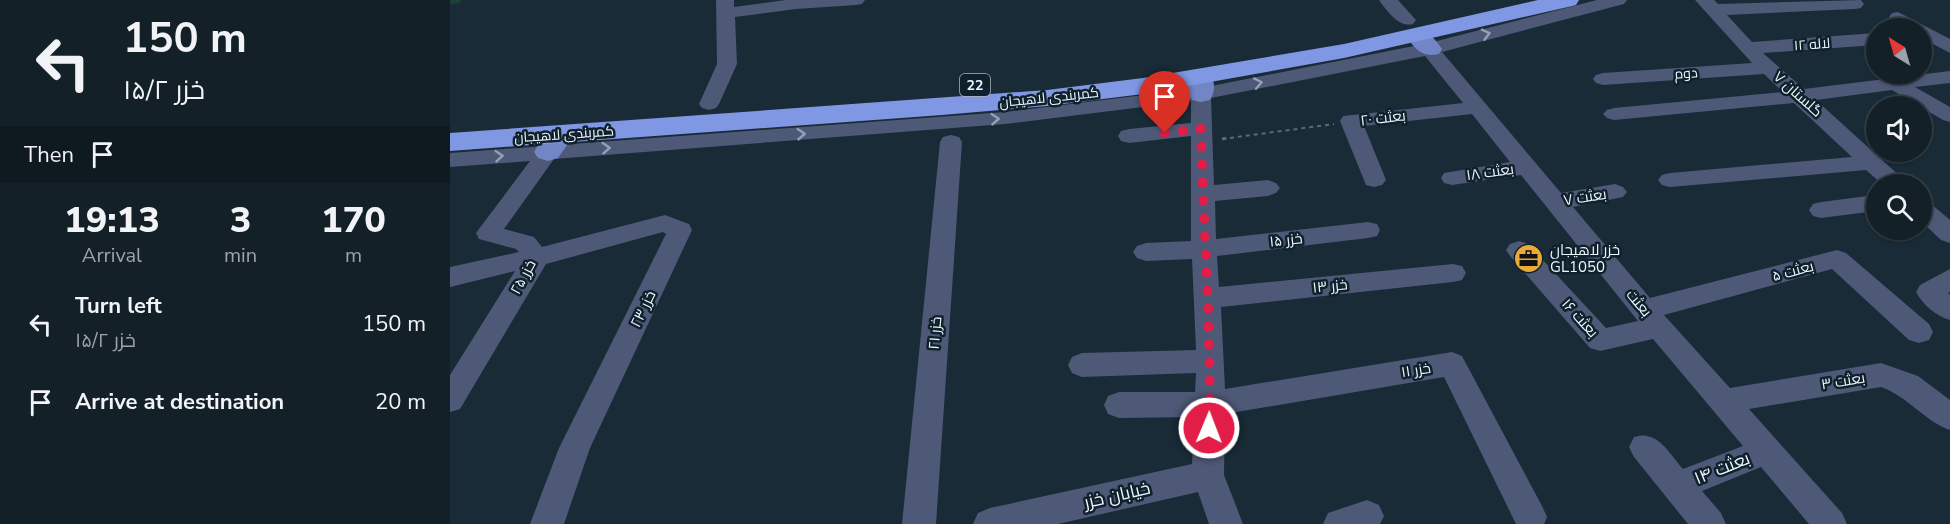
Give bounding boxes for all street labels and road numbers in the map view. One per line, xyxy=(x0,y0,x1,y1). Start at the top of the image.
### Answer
street label: لاله ۱۲ xyxy=(1793,34,1831,55)
street label: دوم xyxy=(1674,63,1698,84)
street label: گلستان ۷ xyxy=(1769,67,1827,121)
road number: 22 xyxy=(960,74,990,96)
street label: کمربندی لاهیجان xyxy=(998,83,1100,112)
street label: بعثت ۲۰ xyxy=(1359,105,1407,131)
street label: کمربندی لاهیجان xyxy=(513,122,615,147)
street label: بعثت ۱۸ xyxy=(1465,159,1515,185)
street label: بعثت ۷ xyxy=(1562,184,1608,210)
street label: خزر ۱۵ xyxy=(1268,228,1304,252)
street label: خزر ۲۵ xyxy=(506,256,540,298)
street label: بعثت ۵ xyxy=(1770,256,1816,286)
street label: خزر ۱۳ xyxy=(1311,274,1349,298)
street label: بعثت xyxy=(1622,285,1656,321)
street label: خزر ۲۳ xyxy=(626,287,660,331)
street label: بعثت ۱۶ xyxy=(1557,294,1603,342)
street label: خزر ۲۱ xyxy=(924,316,946,350)
street label: خزر ۱۱ xyxy=(1400,358,1432,382)
street label: بعثت ۳ xyxy=(1820,368,1866,394)
street label: بعثت ۱۴ xyxy=(1690,446,1754,490)
street label: خیابان خزر xyxy=(1080,476,1153,515)

